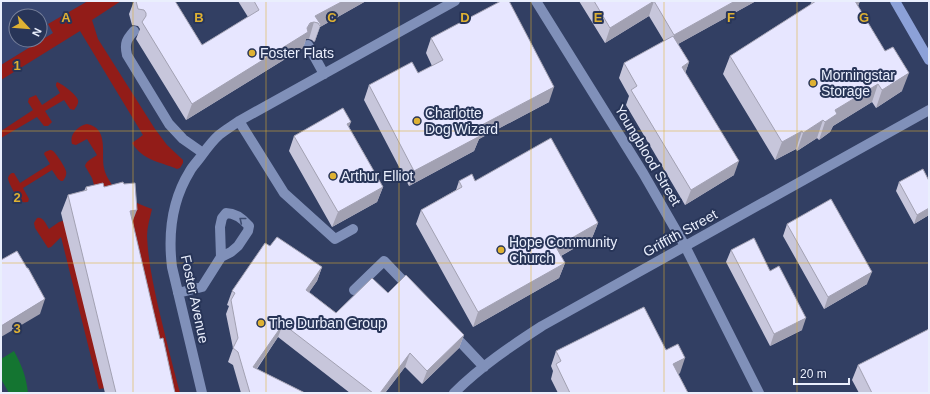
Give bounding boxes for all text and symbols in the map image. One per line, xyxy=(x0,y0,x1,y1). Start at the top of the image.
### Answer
north arrow xyxy=(8,8,48,48)
text: A xyxy=(61,10,71,25)
text: B xyxy=(194,10,204,25)
text: C xyxy=(327,10,337,25)
text: D xyxy=(460,10,470,25)
text: E xyxy=(594,10,603,25)
text: F xyxy=(727,10,735,25)
text: G xyxy=(859,10,869,25)
text: N xyxy=(30,26,44,39)
place label: Foster Flats xyxy=(260,45,334,61)
marker: Foster Flats xyxy=(247,48,257,58)
text: 1 xyxy=(13,58,21,73)
place label: Morningstar Storage xyxy=(821,67,895,99)
marker: Morningstar Storage xyxy=(808,78,818,88)
street label: Youngblood Street xyxy=(612,102,684,208)
place label: Charlotte Dog Wizard xyxy=(425,105,498,137)
marker: Charlotte Dog Wizard xyxy=(412,116,422,126)
place label: Arthur Elliot xyxy=(341,168,413,184)
marker: Arthur Elliot xyxy=(328,171,338,181)
text: 2 xyxy=(13,190,21,205)
street label: Griffith Street xyxy=(640,206,720,260)
one-way arrow xyxy=(239,217,247,224)
place label: Hope Community Church xyxy=(509,234,617,266)
marker: Hope Community Church xyxy=(496,245,506,255)
street label: Foster Avenue xyxy=(178,253,212,345)
place label: The Durban Group xyxy=(269,315,386,331)
marker: The Durban Group xyxy=(256,318,266,328)
text: 3 xyxy=(13,321,21,336)
scale bar xyxy=(794,360,849,386)
text: 20 m xyxy=(800,367,827,381)

